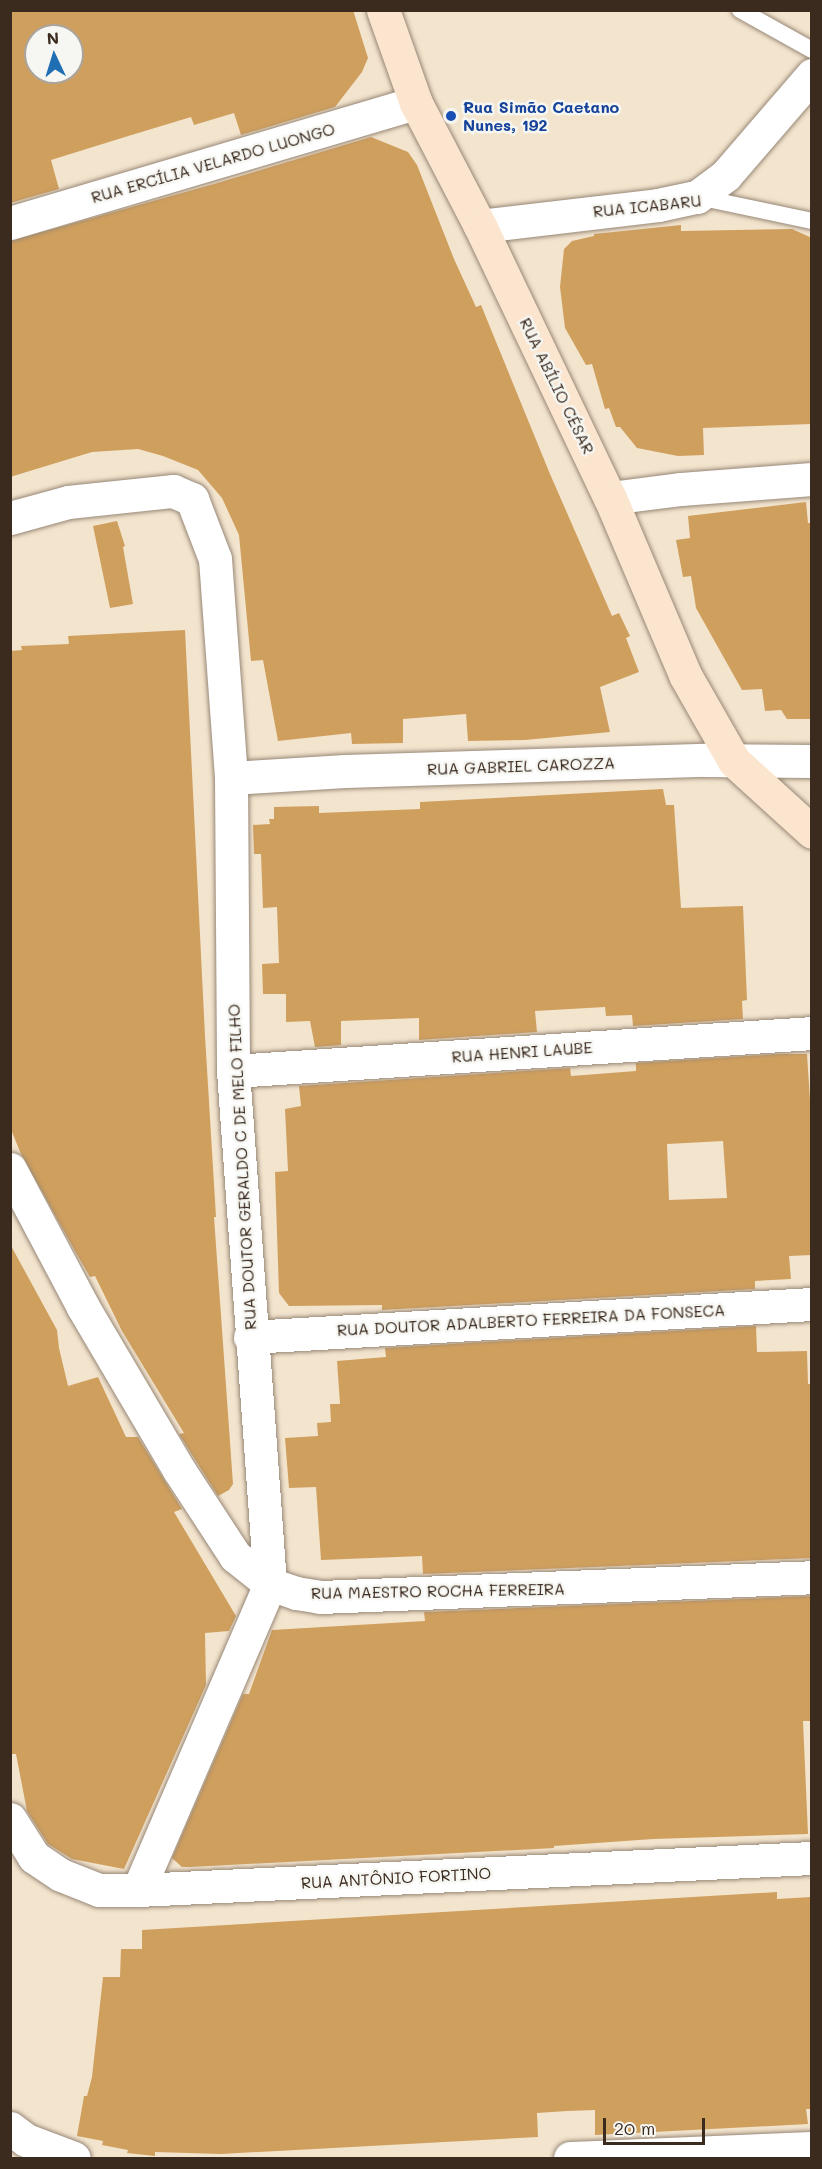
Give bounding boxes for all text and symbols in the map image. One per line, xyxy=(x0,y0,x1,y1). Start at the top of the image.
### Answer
north arrow xyxy=(24,24,84,84)
text: N xyxy=(46,27,60,48)
place label: Rua Simão Caetano Nunes, 192 xyxy=(463,97,619,135)
marker: Rua Simão Caetano Nunes, 192 xyxy=(444,109,458,123)
street label: RUA ERCÍLIA VELARDO LUONGO xyxy=(89,119,337,207)
street label: RUA ICABARU xyxy=(592,191,702,221)
street label: RUA ABÍLIO CÉSAR xyxy=(516,315,598,457)
street label: RUA GABRIEL CAROZZA xyxy=(427,753,615,779)
street label: RUA DOUTOR GERALDO C DE MELO FILHO xyxy=(224,1004,260,1330)
street label: RUA HENRI LAUBE xyxy=(451,1038,593,1066)
street label: RUA DOUTOR ADALBERTO FERREIRA DA FONSECA xyxy=(336,1300,726,1340)
street label: RUA MAESTRO ROCHA FERREIRA xyxy=(311,1579,565,1603)
street label: RUA ANTÔNIO FORTINO xyxy=(300,1863,492,1893)
scale bar xyxy=(606,2106,708,2144)
text: 20 m xyxy=(614,2116,655,2140)

